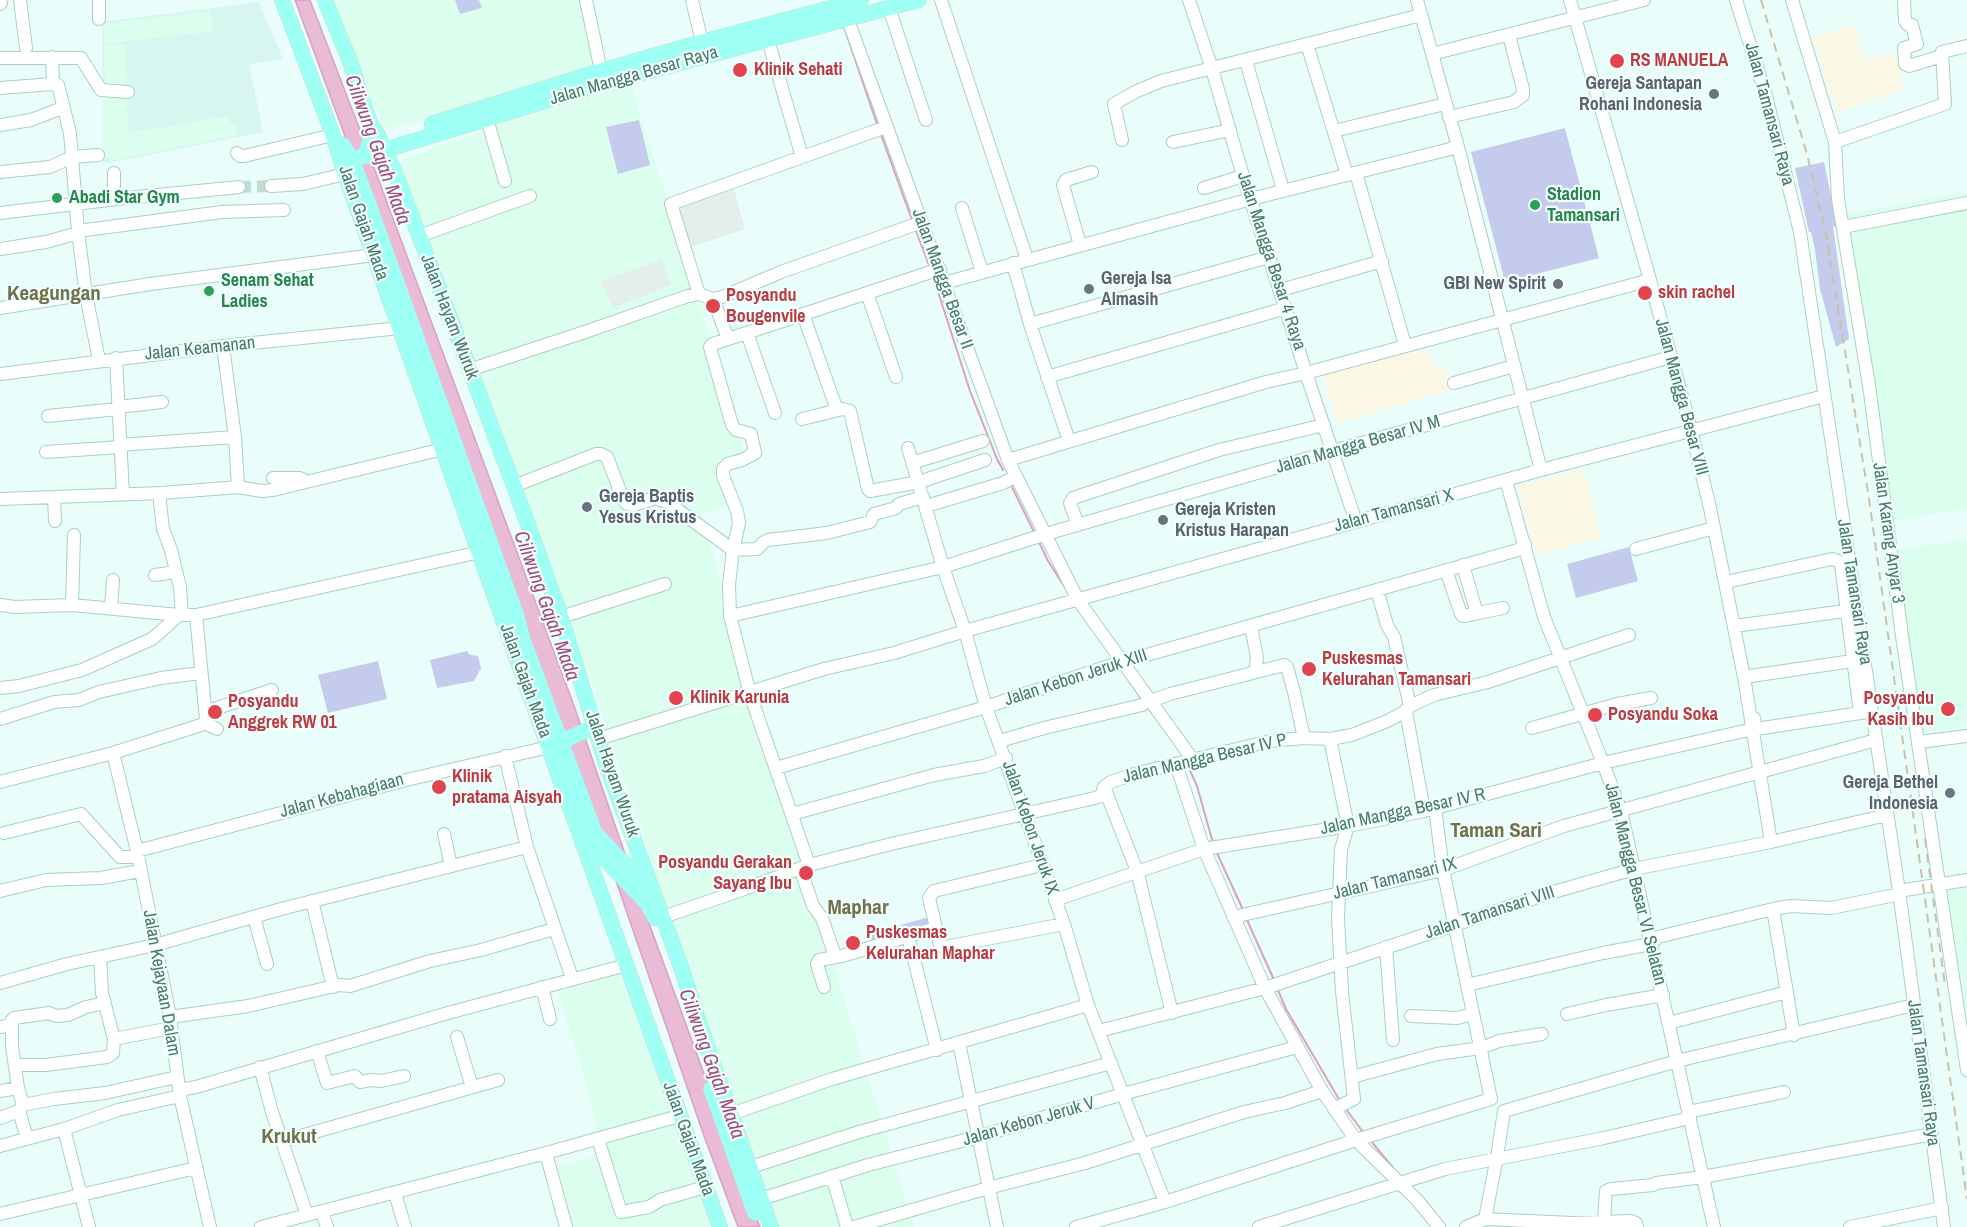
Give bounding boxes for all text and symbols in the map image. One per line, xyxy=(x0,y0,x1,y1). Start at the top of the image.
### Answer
street label: Jalan Tamansari Raya xyxy=(1740,40,1798,188)
street label: Jalan Mangga Besar Raya xyxy=(547,42,721,110)
place label: RS MANUELA xyxy=(1630,50,1728,72)
marker: RS MANUELA xyxy=(1608,52,1626,70)
place label: Klinik Sehati xyxy=(754,59,843,81)
marker: Klinik Sehati xyxy=(731,61,749,79)
water label: Ciliwung Gajah Mada xyxy=(339,72,415,228)
place label: Gereja Santapan Rohani Indonesia xyxy=(1579,73,1702,116)
marker: Gereja Santapan Rohani Indonesia xyxy=(1707,87,1721,101)
street label: Jalan Gajah Mada xyxy=(333,163,393,283)
street label: Jalan Mangga Besar 4 Raya xyxy=(1232,169,1310,353)
place label: Stadion Tamansari xyxy=(1547,184,1620,226)
place label: Abadi Star Gym xyxy=(69,187,180,209)
marker: Abadi Star Gym xyxy=(50,191,64,205)
marker: Stadion Tamansari xyxy=(1528,198,1542,212)
street label: Jalan Mangga Besar II xyxy=(907,206,977,352)
street label: Jalan Hayam Wuruk xyxy=(415,251,483,383)
place label: Gereja Isa Almasih xyxy=(1101,268,1172,310)
place label: Senam Sehat Ladies xyxy=(221,270,314,312)
place label: GBI New Spirit xyxy=(1443,273,1546,295)
marker: GBI New Spirit xyxy=(1551,277,1565,291)
district label: Keagungan xyxy=(7,281,101,307)
marker: Gereja Isa Almasih xyxy=(1082,282,1096,296)
place label: skin rachel xyxy=(1658,282,1735,304)
marker: Senam Sehat Ladies xyxy=(202,284,216,298)
marker: skin rachel xyxy=(1636,284,1654,302)
place label: Posyandu Bougenvile xyxy=(726,285,806,328)
marker: Posyandu Bougenvile xyxy=(704,297,722,315)
street label: Jalan Mangga Besar VIII xyxy=(1650,316,1712,478)
street label: Jalan Keamanan xyxy=(144,332,256,366)
street label: Jalan Mangga Besar IV M xyxy=(1273,411,1443,479)
street label: Jalan Karang Anyar 3 xyxy=(1867,461,1909,605)
street label: Jalan Tamansari X xyxy=(1332,485,1456,537)
place label: Gereja Baptis Yesus Kristus xyxy=(599,486,696,528)
place label: Gereja Kristen Kristus Harapan xyxy=(1175,499,1289,542)
marker: Gereja Baptis Yesus Kristus xyxy=(580,500,594,514)
marker: Gereja Kristen Kristus Harapan xyxy=(1156,513,1170,527)
street label: Jalan Tamansari Raya xyxy=(1832,518,1876,666)
water label: Ciliwung Gajah Mada xyxy=(508,528,584,684)
street label: Jalan Gajah Mada xyxy=(494,621,556,741)
street label: Jalan Kebon Jeruk XIII xyxy=(1002,645,1150,711)
place label: Puskesmas Kelurahan Tamansari xyxy=(1322,648,1471,690)
marker: Puskesmas Kelurahan Tamansari xyxy=(1300,660,1318,678)
place label: Klinik Karunia xyxy=(690,687,789,709)
place label: Posyandu Kasih Ibu xyxy=(1863,688,1934,730)
marker: Klinik Karunia xyxy=(667,689,685,707)
place label: Posyandu Anggrek RW 01 xyxy=(228,691,337,734)
marker: Posyandu Kasih Ibu xyxy=(1939,700,1957,718)
marker: Posyandu Anggrek RW 01 xyxy=(206,703,224,721)
place label: Posyandu Soka xyxy=(1608,704,1718,726)
marker: Posyandu Soka xyxy=(1586,706,1604,724)
street label: Jalan Hayam Wuruk xyxy=(580,708,644,840)
street label: Jalan Mangga Besar IV P xyxy=(1121,730,1289,788)
street label: Jalan Kebon Jeruk IX xyxy=(997,758,1063,898)
place label: Klinik pratama Aisyah xyxy=(452,766,562,808)
street label: Jalan Kebahagiaan xyxy=(278,769,406,823)
place label: Gereja Bethel Indonesia xyxy=(1843,772,1938,814)
marker: Klinik pratama Aisyah xyxy=(430,778,448,796)
street label: Jalan Mangga Besar VI Selatan xyxy=(1599,781,1671,987)
street label: Jalan Mangga Besar IV R xyxy=(1318,784,1488,840)
marker: Gereja Bethel Indonesia xyxy=(1943,786,1957,800)
district label: Taman Sari xyxy=(1450,818,1542,844)
place label: Posyandu Gerakan Sayang Ibu xyxy=(658,852,792,894)
street label: Jalan Tamansari IX xyxy=(1331,853,1459,905)
marker: Posyandu Gerakan Sayang Ibu xyxy=(797,864,815,882)
street label: Jalan Tamansari VIII xyxy=(1423,882,1557,944)
district label: Maphar xyxy=(827,895,889,921)
street label: Jalan Kejayaan Dalam xyxy=(138,908,184,1058)
place label: Puskesmas Kelurahan Maphar xyxy=(866,922,995,964)
marker: Puskesmas Kelurahan Maphar xyxy=(844,934,862,952)
water label: Ciliwung Gajah Mada xyxy=(673,986,749,1142)
street label: Jalan Tamansari Raya xyxy=(1902,999,1944,1147)
street label: Jalan Gajah Mada xyxy=(657,1079,719,1199)
street label: Jalan Kebon Jeruk V xyxy=(961,1093,1097,1151)
district label: Krukut xyxy=(261,1124,317,1150)

